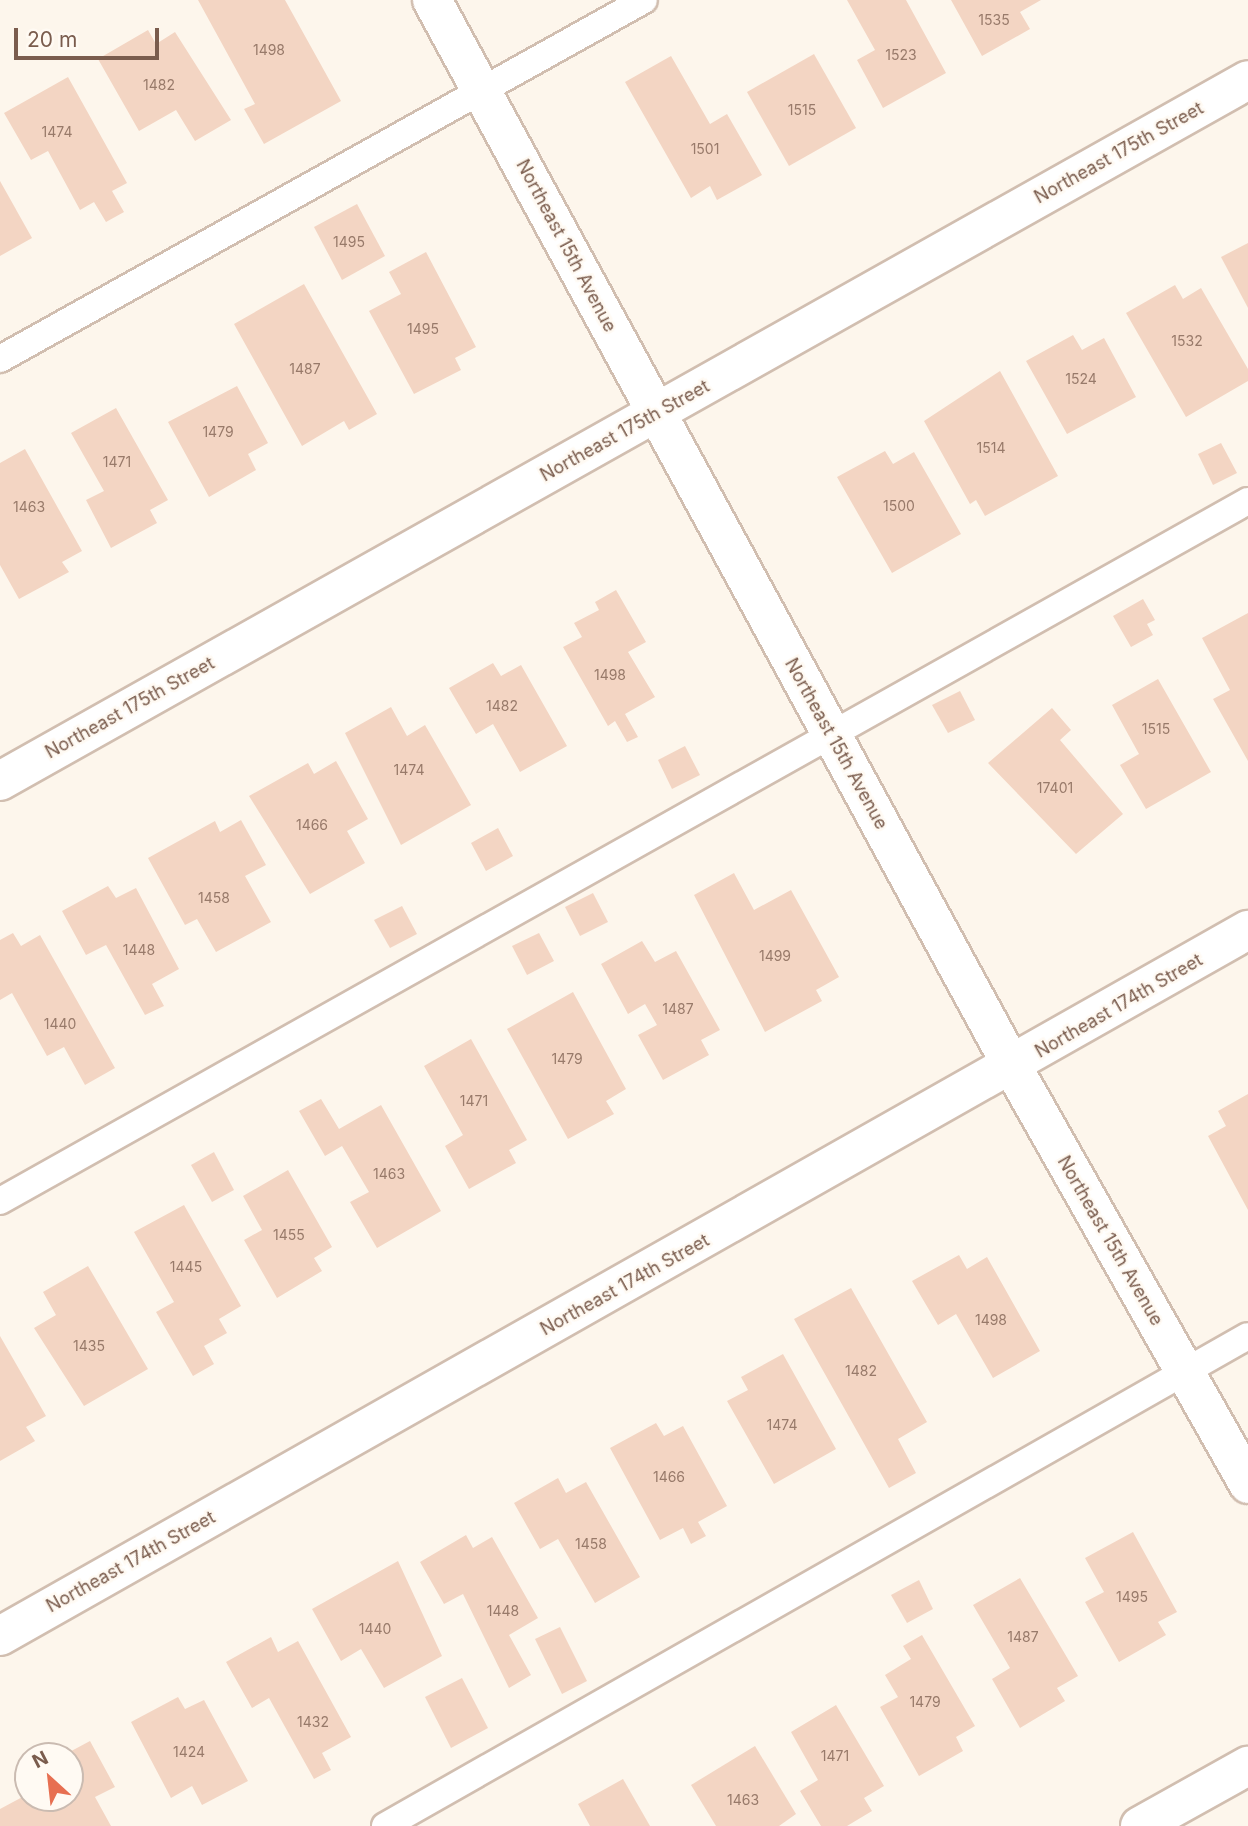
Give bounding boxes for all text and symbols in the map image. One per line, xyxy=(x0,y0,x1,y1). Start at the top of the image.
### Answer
house number: 1535 xyxy=(978,12,1010,28)
scale bar xyxy=(18,14,163,58)
text: 20 m xyxy=(27,27,77,52)
house number: 1498 xyxy=(253,42,285,58)
house number: 1523 xyxy=(885,47,917,63)
house number: 1482 xyxy=(143,77,175,93)
street label: Northeast 175th Street xyxy=(1031,98,1207,208)
house number: 1515 xyxy=(788,102,816,118)
house number: 1474 xyxy=(42,124,72,140)
house number: 1501 xyxy=(691,141,719,157)
street label: Northeast 15th Avenue xyxy=(511,156,621,336)
house number: 1495 xyxy=(333,234,365,250)
house number: 1495 xyxy=(407,321,439,337)
house number: 1532 xyxy=(1171,333,1203,349)
house number: 1487 xyxy=(289,361,321,377)
house number: 1524 xyxy=(1065,371,1097,387)
street label: Northeast 175th Street xyxy=(537,376,713,486)
house number: 1479 xyxy=(202,424,234,440)
house number: 1514 xyxy=(977,440,1005,456)
house number: 1471 xyxy=(103,454,131,470)
house number: 1500 xyxy=(883,498,915,514)
house number: 1463 xyxy=(13,499,45,515)
street label: Northeast 175th Street xyxy=(42,653,218,763)
street label: Northeast 15th Avenue xyxy=(780,655,892,833)
house number: 1498 xyxy=(594,667,626,683)
house number: 1482 xyxy=(486,698,518,714)
house number: 1515 xyxy=(1142,721,1170,737)
house number: 1474 xyxy=(394,762,424,778)
house number: 17401 xyxy=(1037,780,1073,796)
house number: 1466 xyxy=(296,817,328,833)
house number: 1458 xyxy=(198,890,230,906)
house number: 1448 xyxy=(123,942,155,958)
house number: 1499 xyxy=(759,948,791,964)
street label: Northeast 174th Street xyxy=(1031,949,1207,1063)
house number: 1487 xyxy=(662,1001,694,1017)
house number: 1440 xyxy=(44,1016,76,1032)
house number: 1479 xyxy=(551,1051,583,1067)
house number: 1471 xyxy=(460,1093,488,1109)
street label: Northeast 15th Avenue xyxy=(1053,1152,1167,1330)
house number: 1463 xyxy=(373,1166,405,1182)
house number: 1455 xyxy=(273,1227,305,1243)
street label: Northeast 174th Street xyxy=(537,1230,713,1340)
house number: 1445 xyxy=(170,1259,202,1275)
house number: 1498 xyxy=(975,1312,1007,1328)
house number: 1435 xyxy=(73,1338,105,1354)
house number: 1482 xyxy=(845,1363,877,1379)
house number: 1474 xyxy=(767,1417,797,1433)
house number: 1466 xyxy=(653,1469,685,1485)
street label: Northeast 174th Street xyxy=(43,1507,219,1617)
house number: 1458 xyxy=(575,1536,607,1552)
house number: 1495 xyxy=(1116,1589,1148,1605)
house number: 1448 xyxy=(487,1603,519,1619)
house number: 1440 xyxy=(359,1621,391,1637)
house number: 1487 xyxy=(1007,1629,1039,1645)
house number: 1479 xyxy=(909,1694,941,1710)
house number: 1432 xyxy=(297,1714,329,1730)
north arrow xyxy=(14,1742,84,1812)
house number: 1424 xyxy=(173,1744,205,1760)
text: N xyxy=(28,1746,52,1773)
house number: 1471 xyxy=(821,1748,849,1764)
house number: 1463 xyxy=(727,1792,759,1808)

